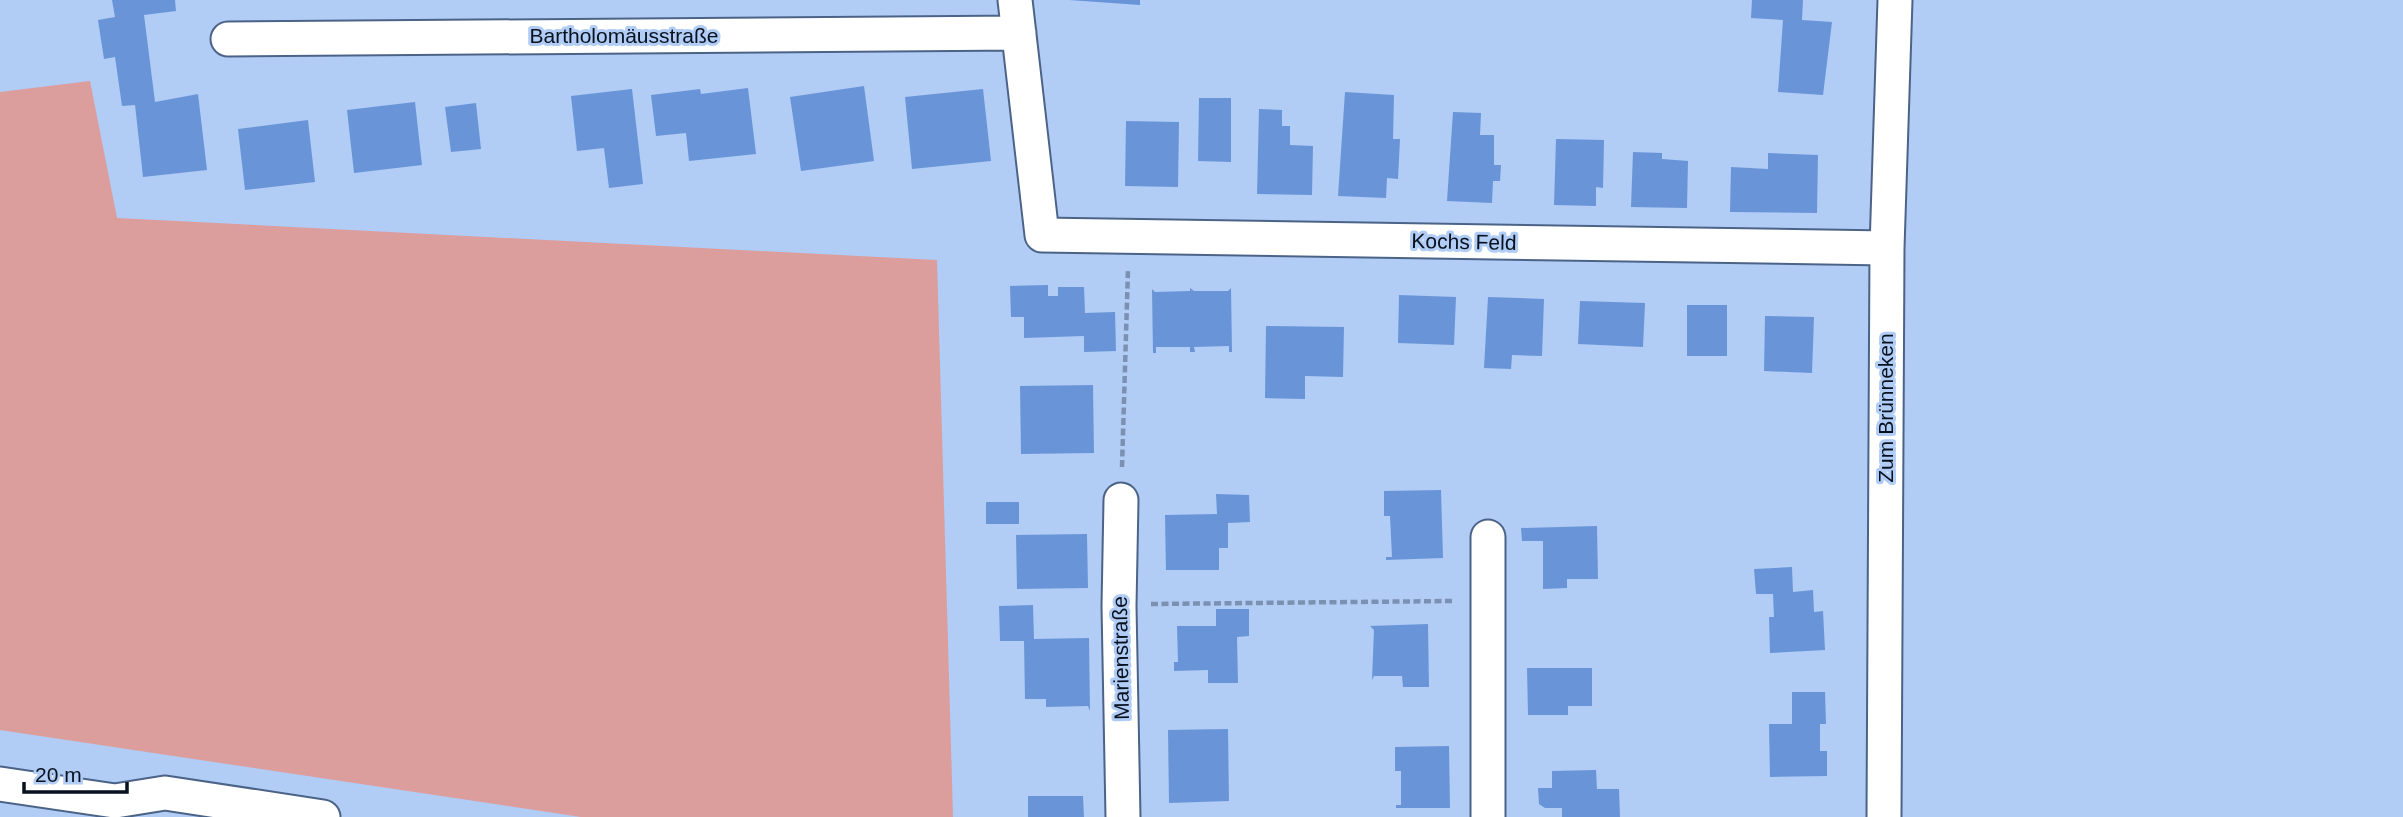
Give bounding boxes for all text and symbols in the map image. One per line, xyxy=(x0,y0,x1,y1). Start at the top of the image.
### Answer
street label: Bartholomäusstraße xyxy=(529,24,719,47)
street label: Kochs Feld xyxy=(1411,229,1517,254)
street label: Zum Brünneken xyxy=(1874,333,1897,483)
street label: Marienstraße xyxy=(1108,596,1133,720)
scale bar xyxy=(24,750,128,794)
text: 20 m xyxy=(35,763,82,786)

